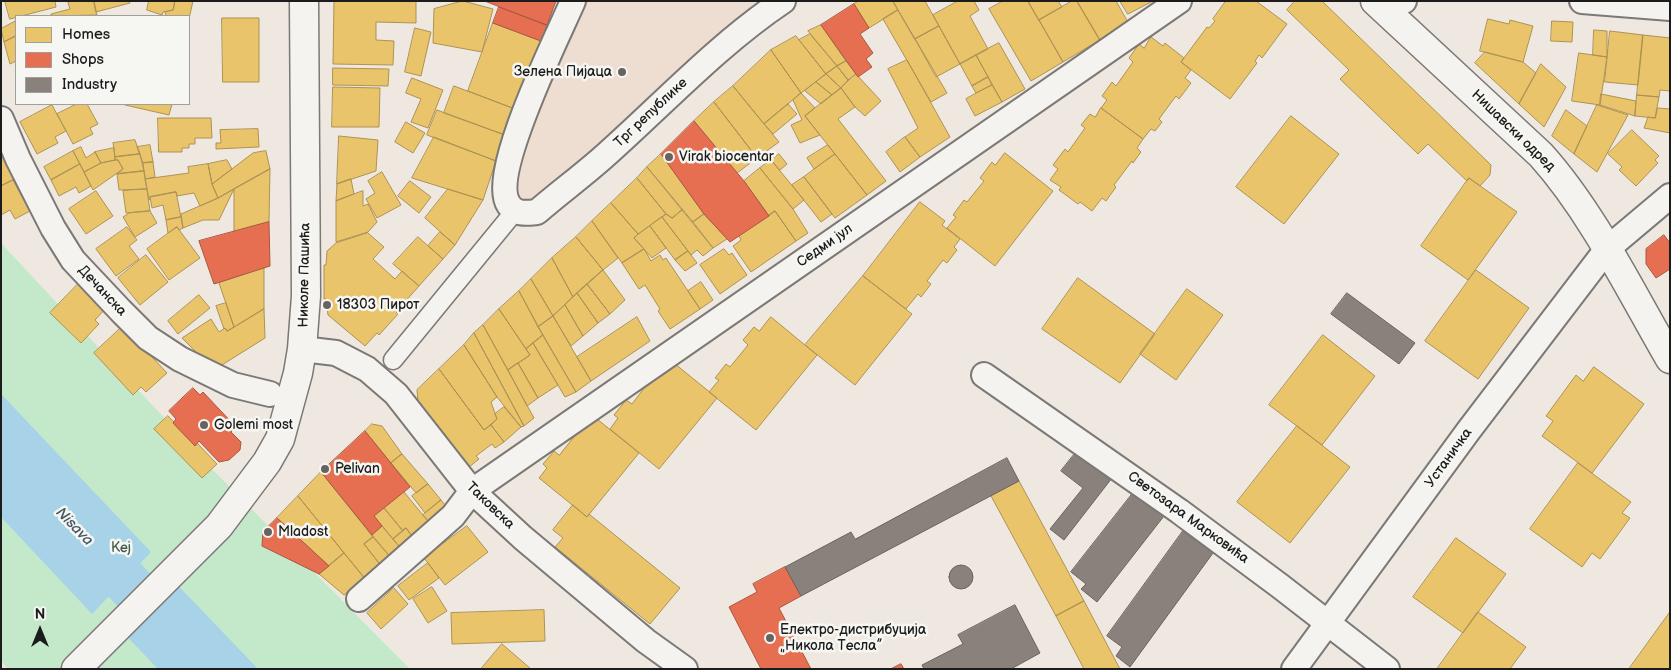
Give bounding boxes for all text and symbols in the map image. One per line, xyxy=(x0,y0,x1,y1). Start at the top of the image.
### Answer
legend xyxy=(15,15,190,105)
text: Homes xyxy=(62,25,110,44)
text: Shops xyxy=(62,50,104,69)
place label: Зелена Пијаца xyxy=(514,64,612,80)
marker: Зелена Пијаца xyxy=(616,66,628,78)
text: Industry xyxy=(62,75,117,94)
street label: Трг републике xyxy=(611,75,691,151)
street label: Нишавски одред xyxy=(1468,87,1558,175)
place label: Virak biocentar xyxy=(679,149,774,165)
marker: Virak biocentar xyxy=(663,151,675,163)
street label: Седми јул xyxy=(794,221,856,271)
street label: Николе Пашића xyxy=(296,223,314,327)
street label: Дечанска xyxy=(74,262,130,320)
place label: 18303 Пирот xyxy=(337,297,420,313)
marker: 18303 Пирот xyxy=(321,299,333,311)
place label: Golemi most xyxy=(214,417,293,433)
marker: Golemi most xyxy=(198,419,210,431)
street label: Устаничка xyxy=(1422,425,1476,491)
place label: Pelivan xyxy=(335,461,380,477)
marker: Pelivan xyxy=(319,463,331,475)
street label: Светозара Марковића xyxy=(1124,468,1252,568)
street label: Таковска xyxy=(462,479,518,533)
water label: Nisava xyxy=(52,504,96,550)
place label: Mladost xyxy=(278,524,328,540)
marker: Mladost xyxy=(262,526,274,538)
park label: Кеј xyxy=(111,540,131,556)
north arrow xyxy=(15,605,65,655)
text: N xyxy=(35,606,45,623)
place label: Електро-дистрибуција „Никола Тесла” xyxy=(780,622,926,654)
marker: Електро-дистрибуција „Никола Тесла” xyxy=(764,632,776,644)

